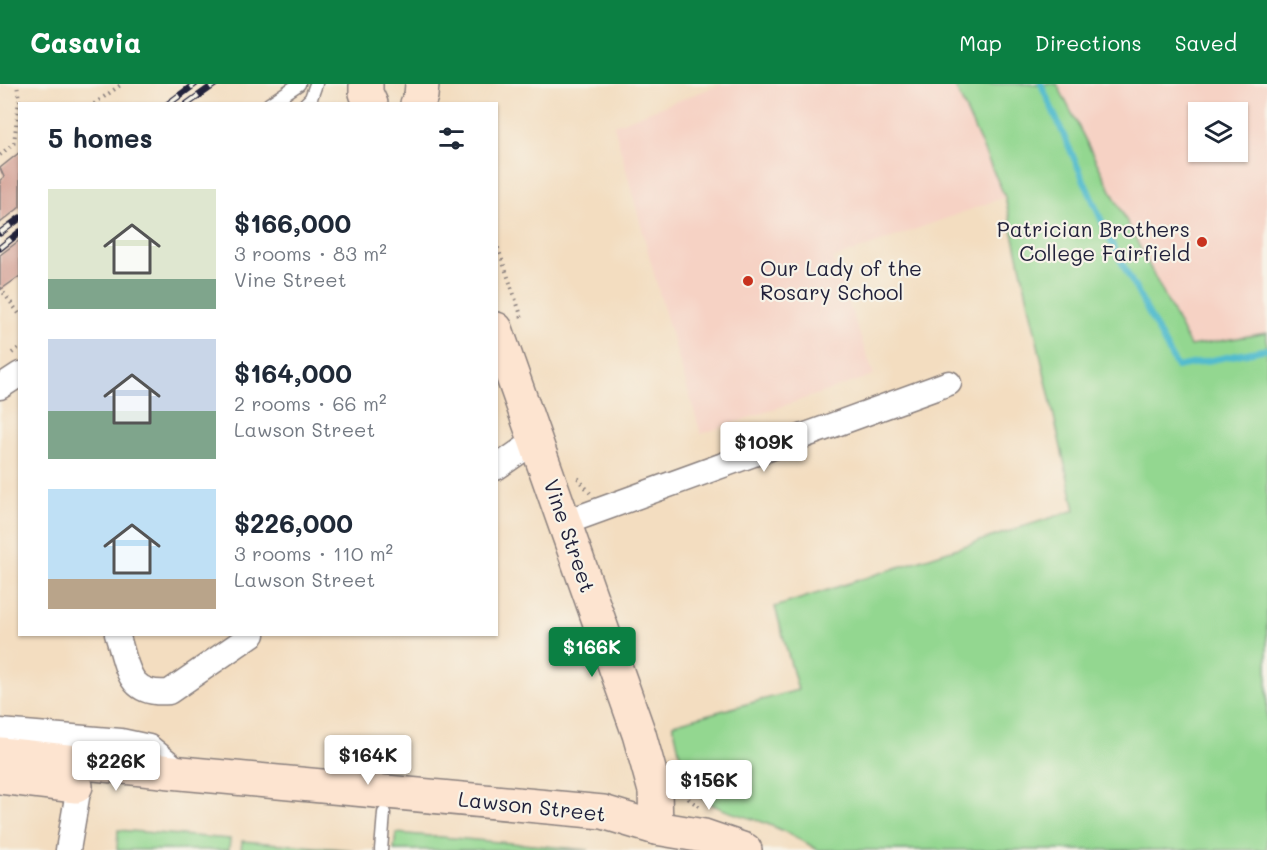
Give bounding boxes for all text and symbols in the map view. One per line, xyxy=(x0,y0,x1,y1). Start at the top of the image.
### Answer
text: Casavia xyxy=(30,24,141,60)
text: Map xyxy=(959,29,1002,56)
text: Directions xyxy=(1035,29,1142,56)
text: Saved xyxy=(1175,29,1237,56)
map controls xyxy=(1188,102,1248,162)
button: layers xyxy=(1188,102,1248,162)
text: 5 homes xyxy=(48,121,153,155)
icon: filters xyxy=(435,122,468,155)
text: $166,000 xyxy=(234,206,351,240)
icon: home xyxy=(96,213,168,285)
place label: Patrician Brothers College Fairfield xyxy=(997,215,1190,266)
marker: Patrician Brothers College Fairfield xyxy=(1195,235,1209,249)
text: 3 rooms · 83 m² xyxy=(234,240,387,266)
place label: Our Lady of the Rosary School xyxy=(760,254,922,305)
text: Vine Street xyxy=(234,266,347,292)
marker: Our Lady of the Rosary School xyxy=(741,274,755,288)
text: $164,000 xyxy=(234,356,352,390)
icon: home xyxy=(96,363,168,435)
text: 2 rooms · 66 m² xyxy=(234,390,387,416)
text: Lawson Street xyxy=(234,416,375,442)
pin: $109K xyxy=(722,422,806,473)
text: $109K xyxy=(734,428,794,454)
street label: Vine Street xyxy=(538,475,602,596)
text: $226,000 xyxy=(234,506,353,540)
icon: home xyxy=(96,513,168,585)
text: 3 rooms · 110 m² xyxy=(234,540,393,566)
text: Lawson Street xyxy=(234,566,375,592)
pin: $166K xyxy=(550,627,634,678)
text: $166K xyxy=(563,633,621,659)
pin: $164K xyxy=(326,735,410,786)
pin: $226K xyxy=(74,741,158,792)
text: $164K xyxy=(338,741,398,767)
text: $226K xyxy=(86,747,146,773)
pin: $156K xyxy=(667,760,751,811)
text: $156K xyxy=(680,766,738,792)
street label: Lawson Street xyxy=(457,784,607,827)

